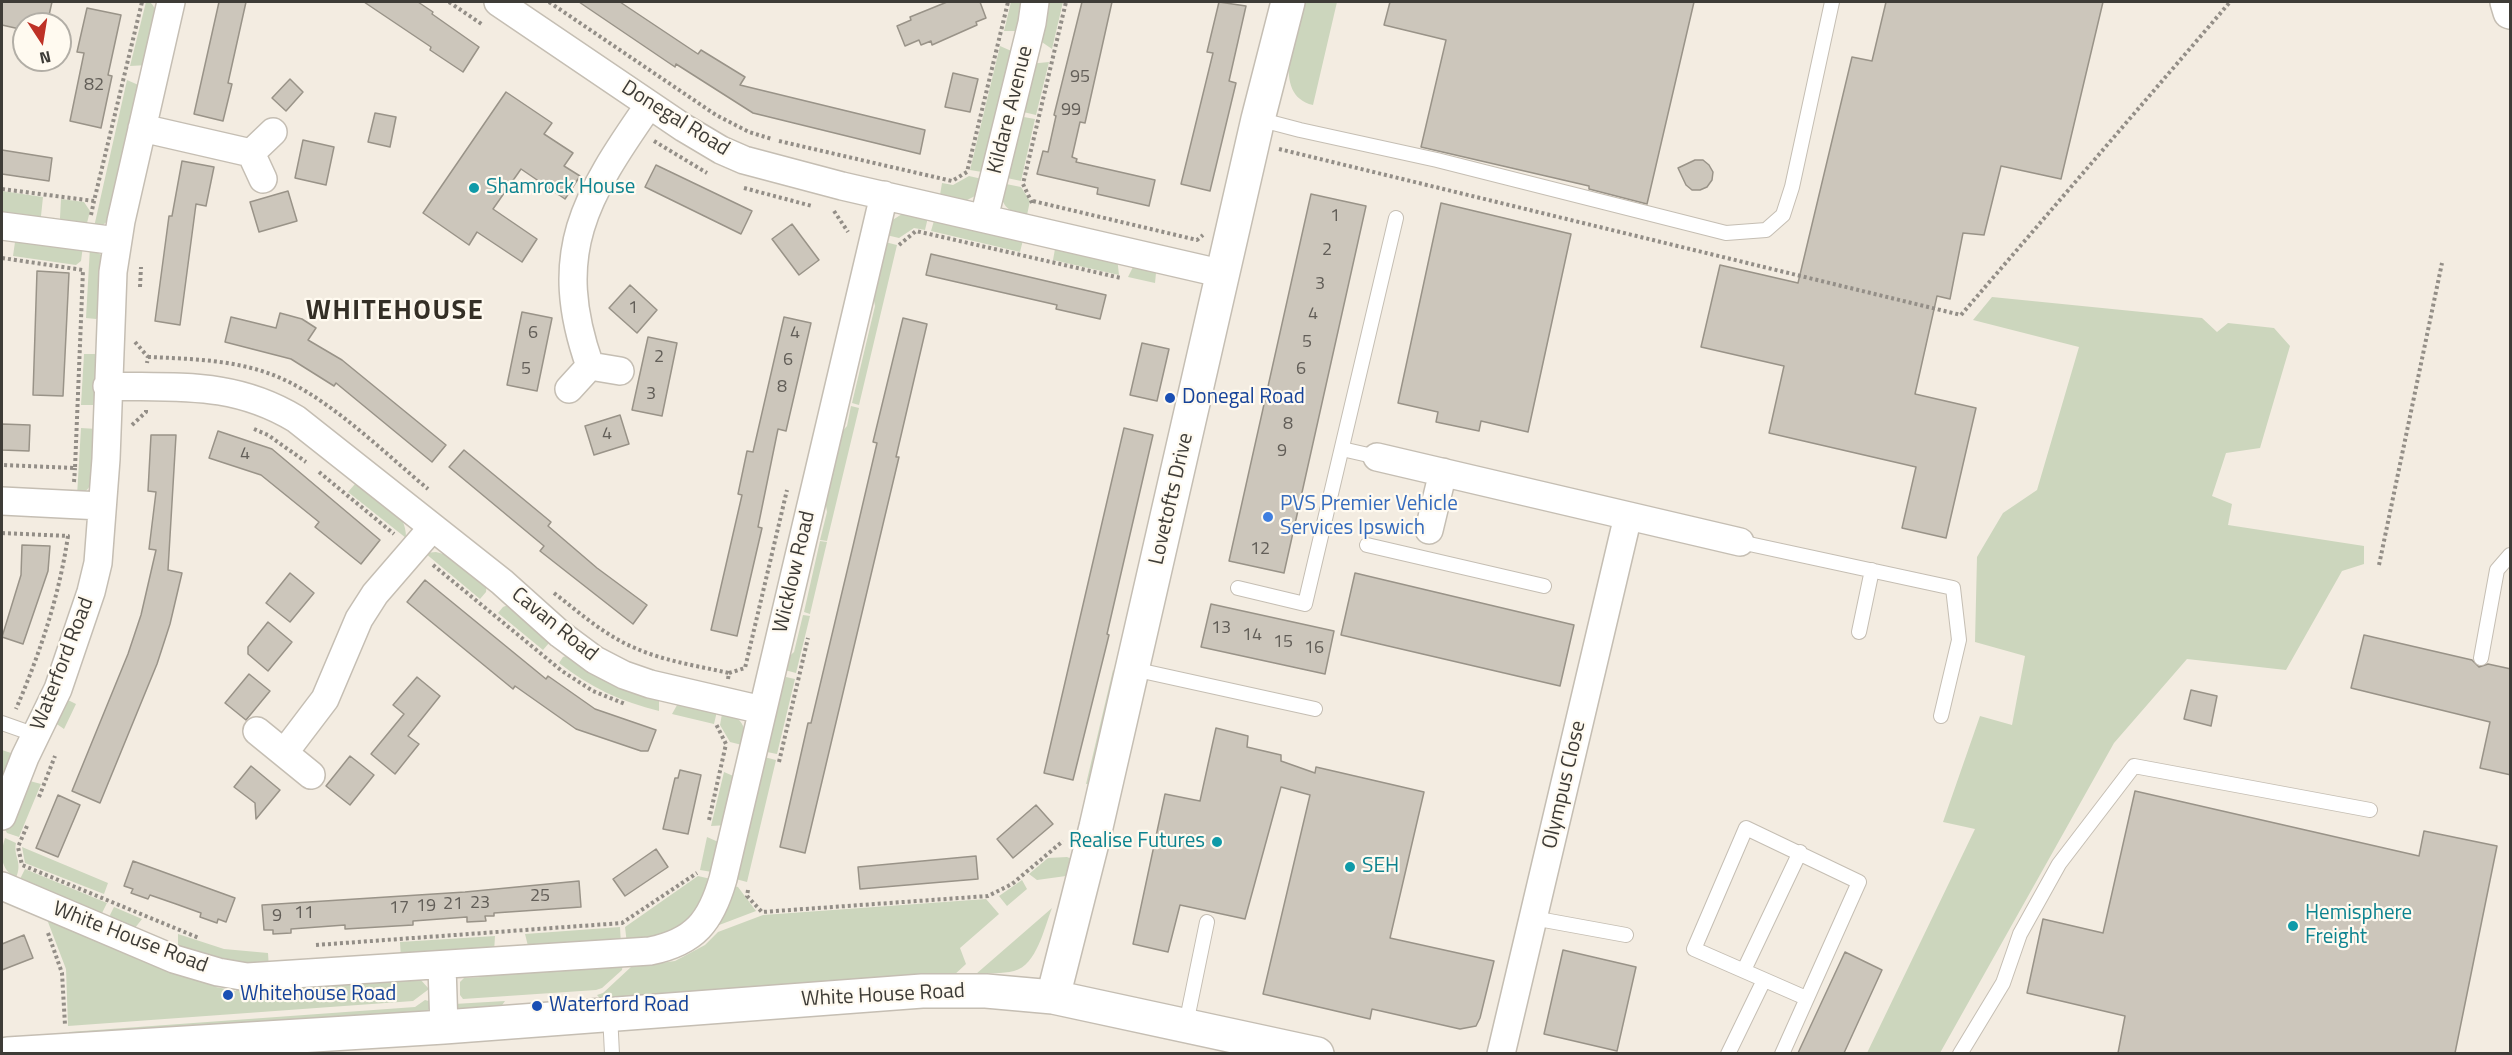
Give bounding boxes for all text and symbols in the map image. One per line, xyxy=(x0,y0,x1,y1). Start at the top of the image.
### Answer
north arrow xyxy=(12,12,72,72)
street label: Kildare Avenue xyxy=(983,43,1039,177)
text: N xyxy=(37,45,53,71)
house number: 95 xyxy=(1070,67,1090,89)
house number: 82 xyxy=(84,75,104,97)
street label: Donegal Road xyxy=(616,76,734,162)
house number: 99 xyxy=(1061,100,1081,122)
place label: Shamrock House xyxy=(486,175,635,201)
marker: Shamrock House xyxy=(467,181,481,195)
house number: 1 xyxy=(1330,206,1340,228)
house number: 2 xyxy=(1322,240,1332,262)
house number: 3 xyxy=(1315,274,1325,296)
district label: WHITEHOUSE xyxy=(306,296,484,328)
house number: 1 xyxy=(628,298,638,320)
house number: 4 xyxy=(1308,304,1318,326)
house number: 6 xyxy=(528,323,538,345)
house number: 4 xyxy=(790,323,800,345)
house number: 5 xyxy=(1302,332,1312,354)
house number: 2 xyxy=(654,347,664,369)
house number: 6 xyxy=(783,350,793,372)
house number: 5 xyxy=(521,359,531,381)
house number: 6 xyxy=(1296,359,1306,381)
house number: 8 xyxy=(777,377,787,399)
house number: 3 xyxy=(646,384,656,406)
place label: Donegal Road xyxy=(1182,385,1305,411)
marker: Donegal Road xyxy=(1163,391,1177,405)
house number: 8 xyxy=(1283,414,1293,436)
house number: 4 xyxy=(602,424,612,446)
street label: Lovetofts Drive xyxy=(1145,431,1199,567)
house number: 9 xyxy=(1277,441,1287,463)
house number: 4 xyxy=(240,444,250,466)
place label: PVS Premier Vehicle Services Ipswich xyxy=(1280,492,1458,542)
street label: Wicklow Road xyxy=(769,509,821,635)
marker: PVS Premier Vehicle Services Ipswich xyxy=(1261,510,1275,524)
house number: 12 xyxy=(1250,539,1270,561)
street label: Cavan Road xyxy=(506,583,602,667)
street label: Waterford Road xyxy=(26,594,100,734)
house number: 13 xyxy=(1211,618,1231,640)
house number: 14 xyxy=(1242,625,1262,647)
house number: 15 xyxy=(1273,632,1293,654)
house number: 16 xyxy=(1304,638,1324,660)
street label: Olympus Close xyxy=(1538,718,1592,852)
place label: Realise Futures xyxy=(1069,829,1205,855)
marker: Realise Futures xyxy=(1210,835,1224,849)
place label: SEH xyxy=(1362,854,1399,880)
marker: SEH xyxy=(1343,860,1357,874)
house number: 25 xyxy=(530,886,550,908)
house number: 23 xyxy=(470,893,490,915)
house number: 21 xyxy=(443,894,463,916)
house number: 19 xyxy=(416,896,436,918)
street label: White House Road xyxy=(49,897,211,979)
house number: 17 xyxy=(389,898,409,920)
place label: Hemisphere Freight xyxy=(2305,901,2412,951)
house number: 11 xyxy=(294,903,314,925)
house number: 9 xyxy=(272,906,282,928)
marker: Hemisphere Freight xyxy=(2286,919,2300,933)
street label: White House Road xyxy=(801,979,965,1013)
place label: Whitehouse Road xyxy=(240,982,396,1008)
marker: Whitehouse Road xyxy=(221,988,235,1002)
place label: Waterford Road xyxy=(549,993,689,1019)
marker: Waterford Road xyxy=(530,999,544,1013)

